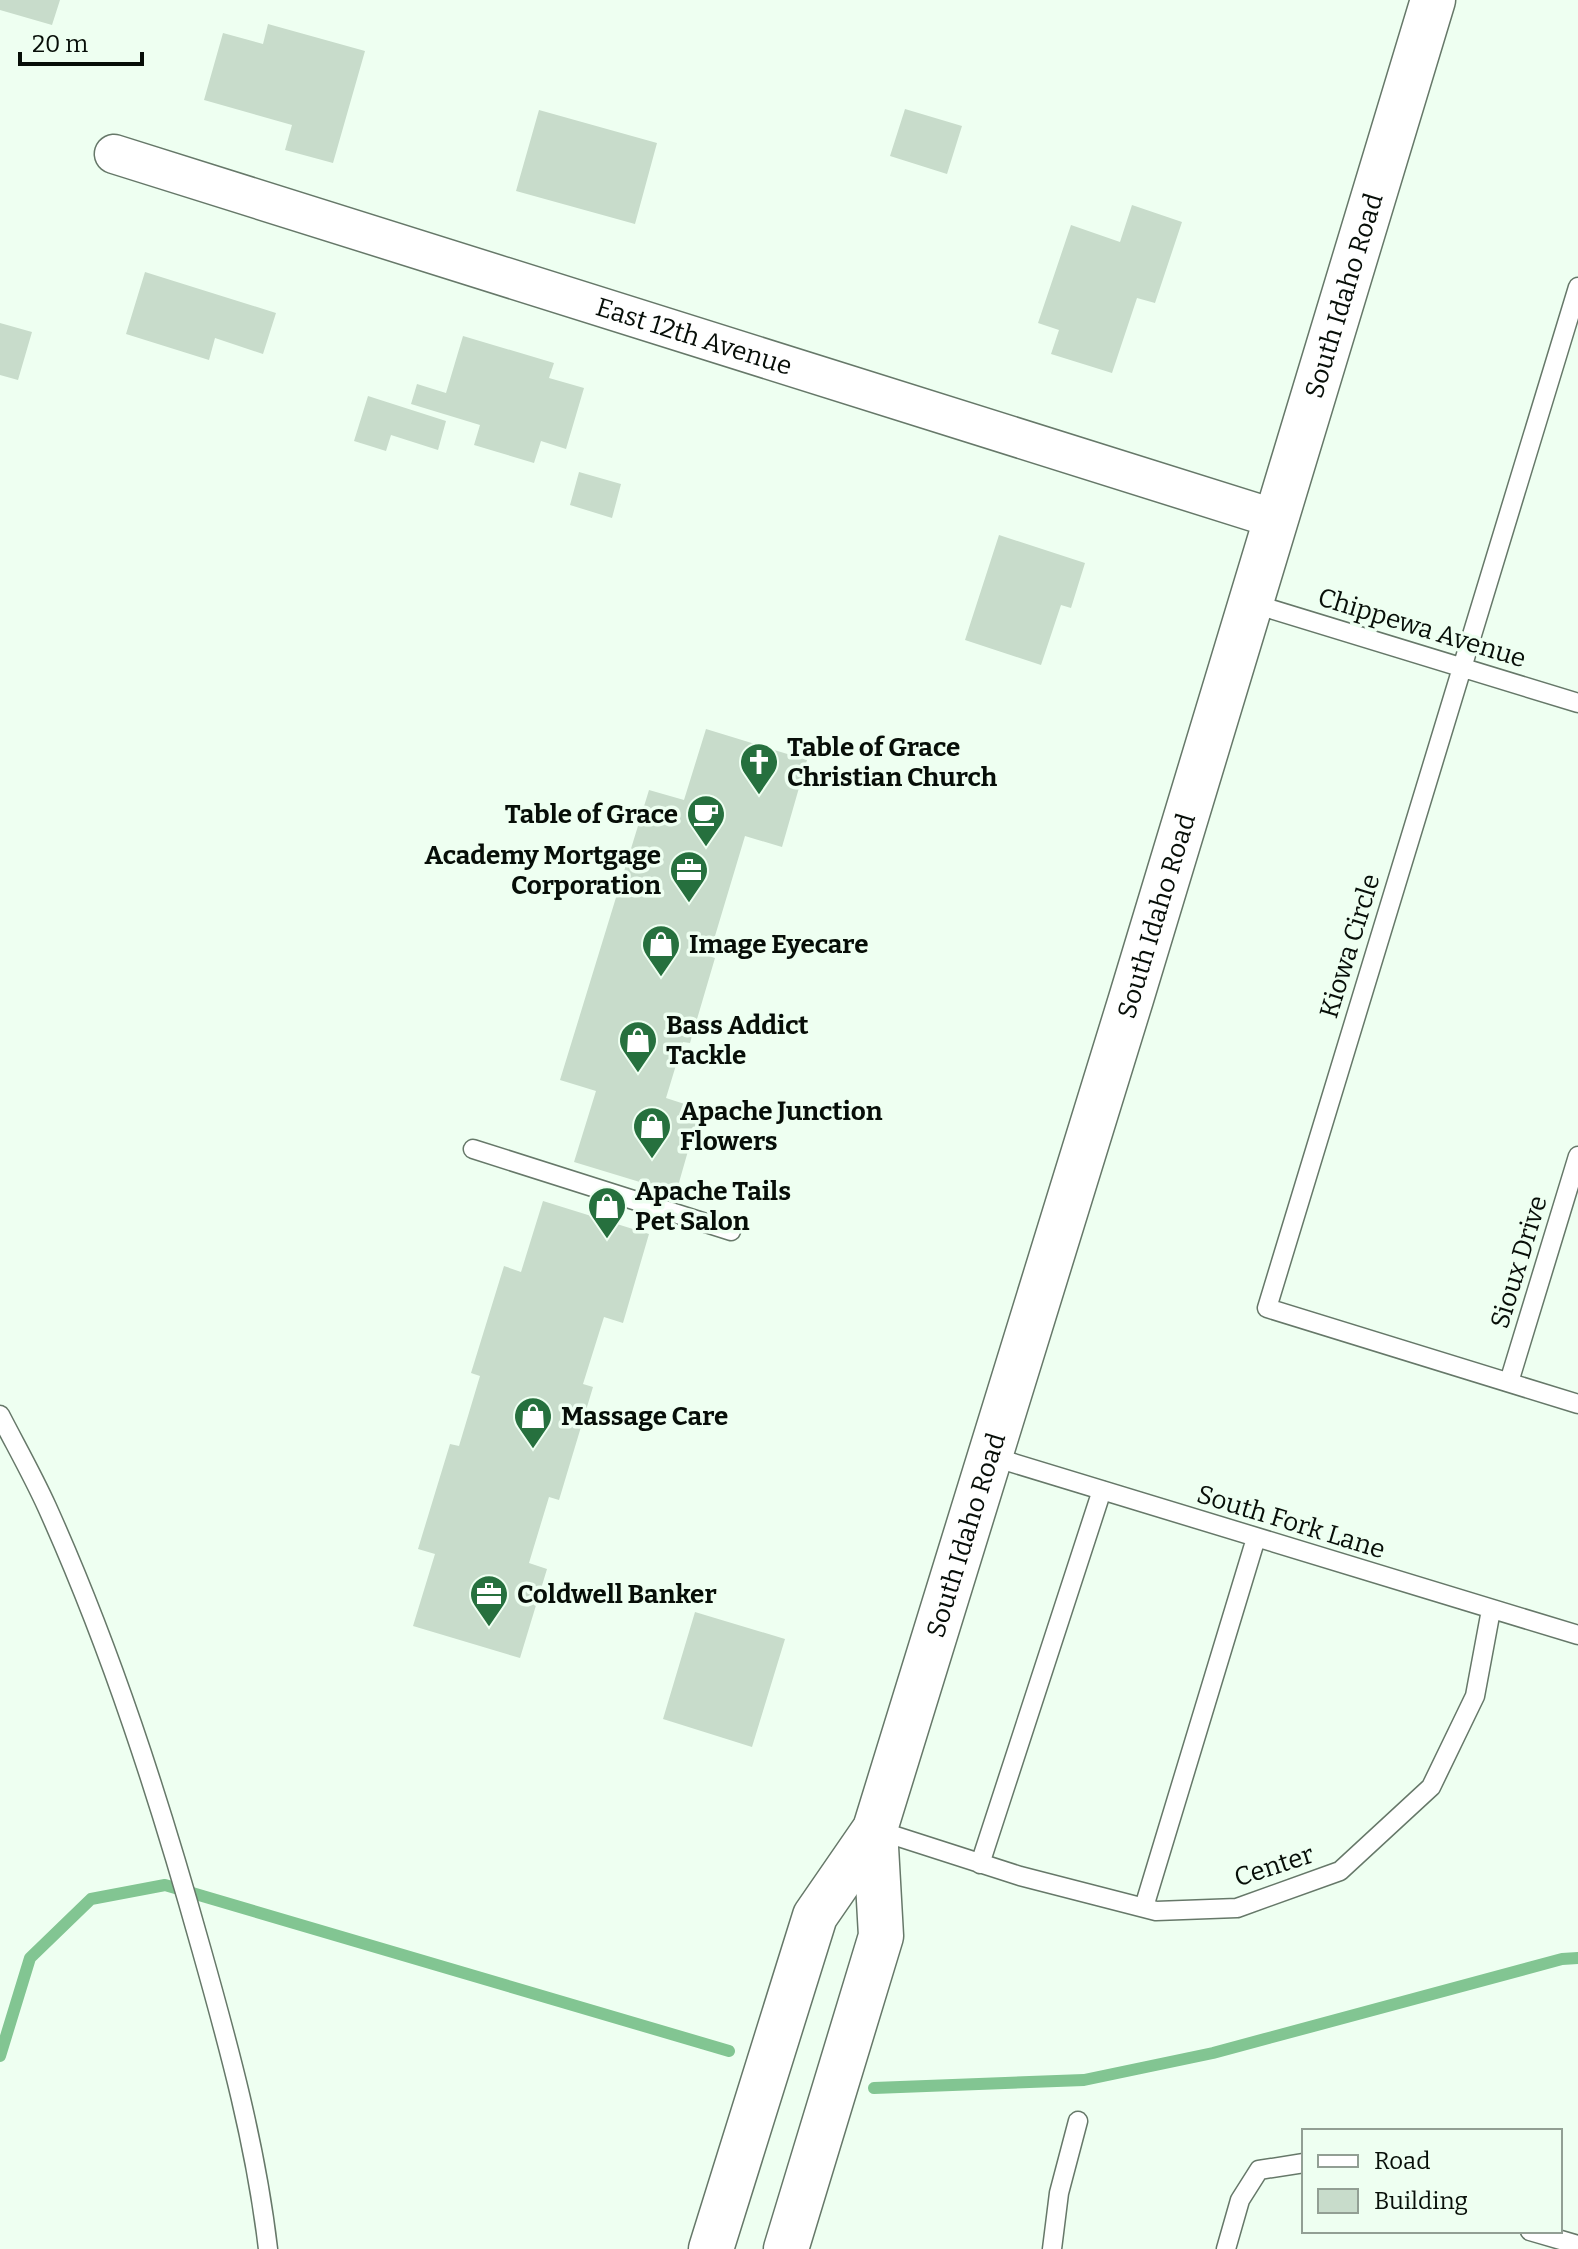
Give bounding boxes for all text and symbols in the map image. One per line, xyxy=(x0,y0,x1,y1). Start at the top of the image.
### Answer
scale bar xyxy=(20,16,142,66)
text: 20 m xyxy=(32,30,88,58)
street label: South Idaho Road xyxy=(1298,189,1389,402)
street label: East 12th Avenue xyxy=(592,291,796,382)
street label: Chippewa Avenue xyxy=(1314,582,1530,674)
place label: Table of Grace Christian Church xyxy=(787,732,998,793)
church icon: Table of Grace Christian Church xyxy=(738,741,780,796)
cafe icon: Table of Grace xyxy=(685,793,727,848)
place label: Table of Grace xyxy=(505,799,678,830)
street label: South Idaho Road xyxy=(1110,810,1202,1022)
place label: Academy Mortgage Corporation xyxy=(425,840,661,901)
office icon: Academy Mortgage Corporation xyxy=(668,849,710,904)
street label: Kiowa Circle xyxy=(1313,870,1387,1022)
shop icon: Image Eyecare xyxy=(640,923,682,978)
place label: Image Eyecare xyxy=(689,929,868,960)
place label: Bass Addict Tackle xyxy=(666,1010,809,1071)
shop icon: Bass Addict Tackle xyxy=(617,1019,659,1074)
place label: Apache Junction Flowers xyxy=(680,1096,883,1157)
shop icon: Apache Junction Flowers xyxy=(631,1105,673,1160)
place label: Apache Tails Pet Salon xyxy=(635,1176,791,1237)
shop icon: Apache Tails Pet Salon xyxy=(586,1185,628,1240)
street label: Sioux Drive xyxy=(1484,1192,1554,1332)
shop icon: Massage Care xyxy=(512,1395,554,1450)
place label: Massage Care xyxy=(561,1401,728,1432)
street label: South Idaho Road xyxy=(920,1429,1012,1641)
street label: South Fork Lane xyxy=(1193,1479,1389,1565)
office icon: Coldwell Banker xyxy=(468,1573,510,1628)
place label: Coldwell Banker xyxy=(517,1579,717,1610)
street label: Center xyxy=(1230,1839,1318,1893)
legend xyxy=(1302,2129,1562,2233)
text: Road xyxy=(1374,2147,1430,2175)
text: Building xyxy=(1374,2187,1468,2215)

